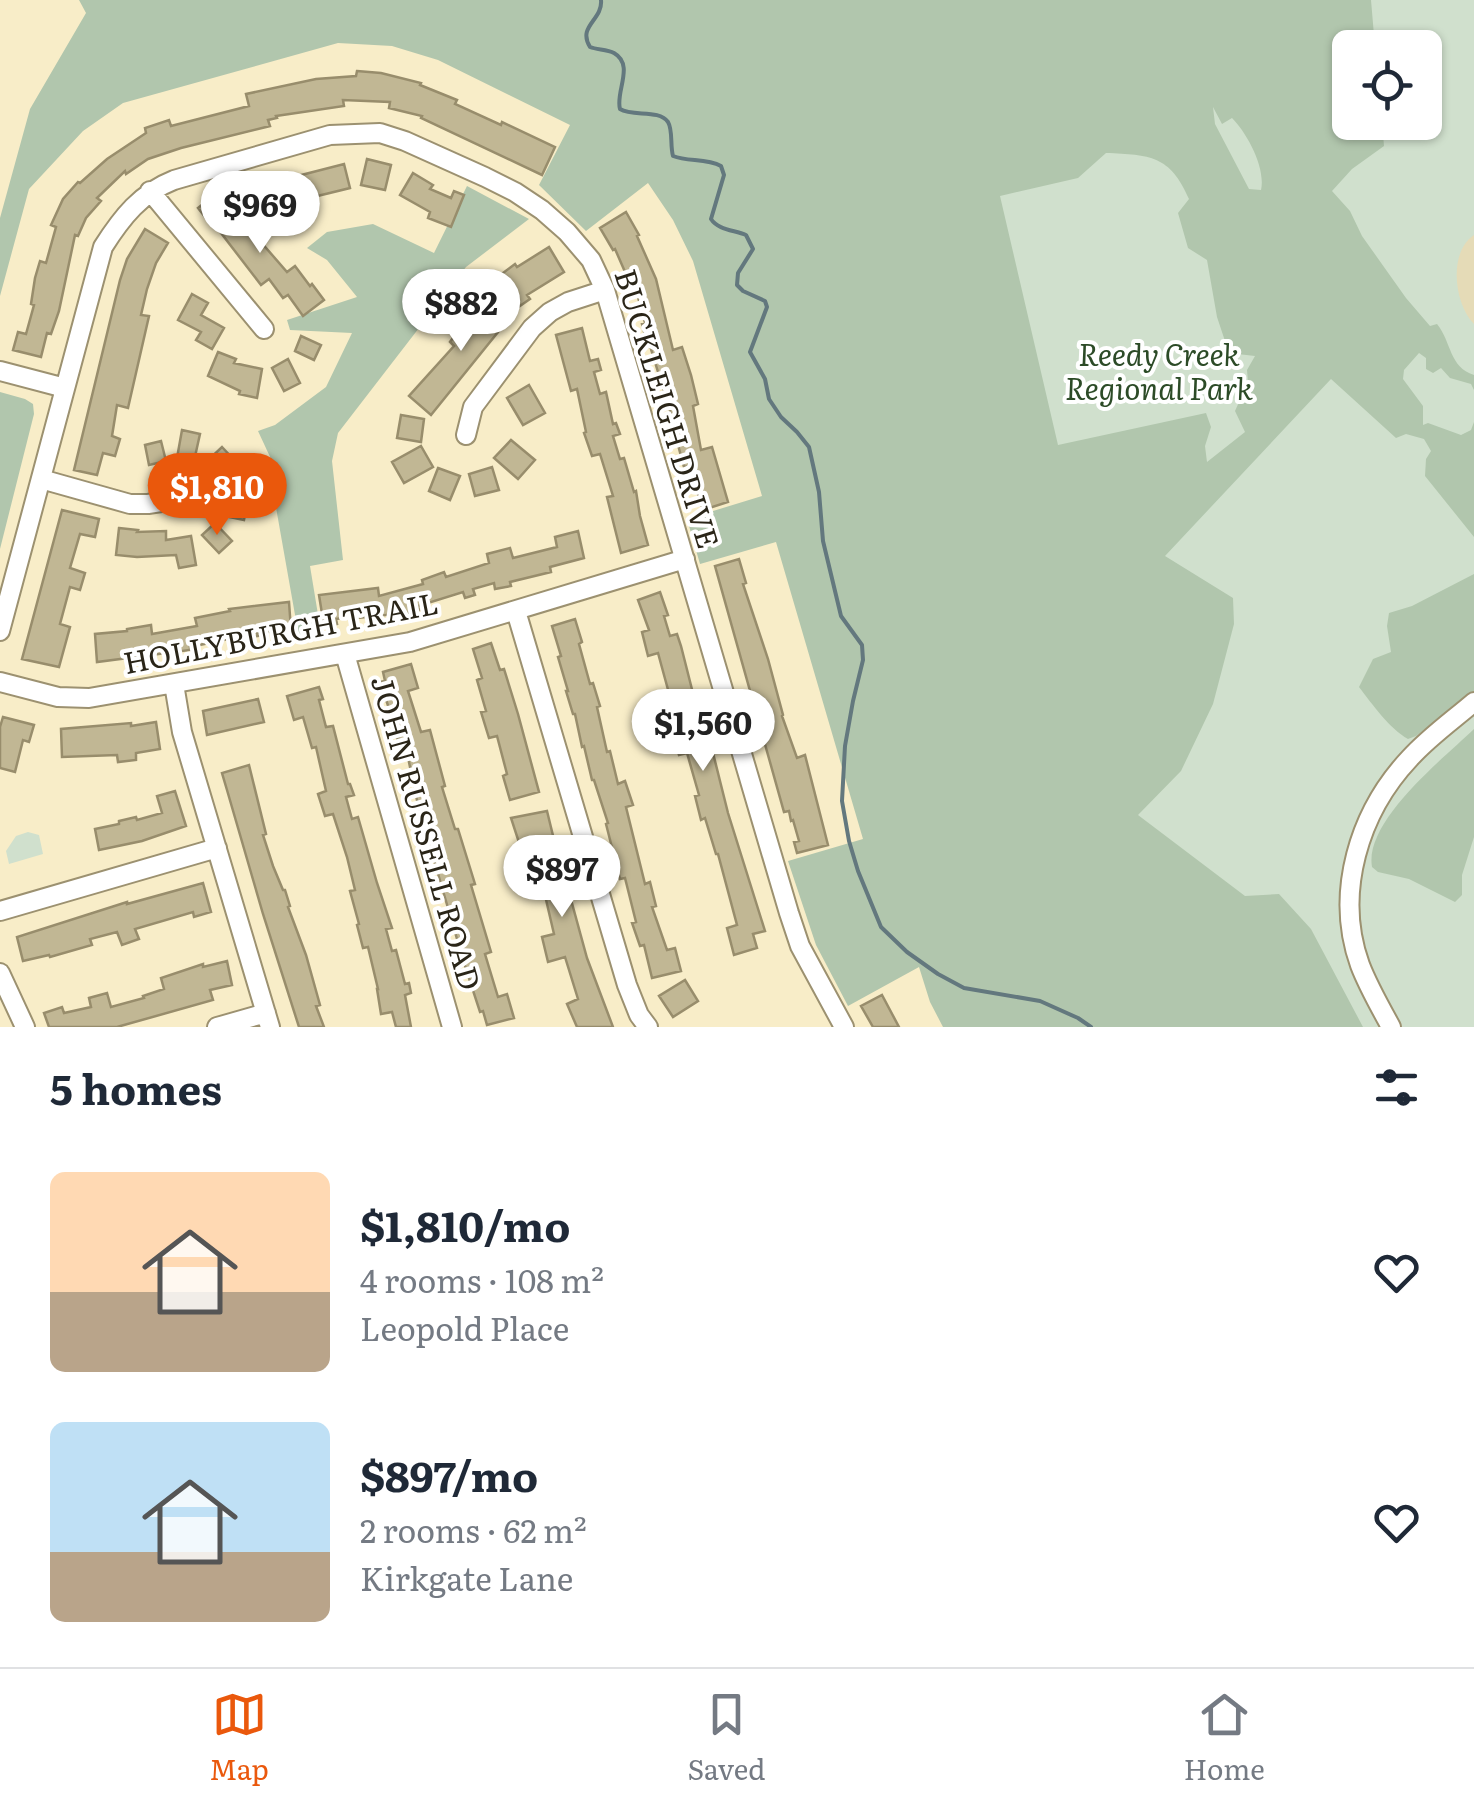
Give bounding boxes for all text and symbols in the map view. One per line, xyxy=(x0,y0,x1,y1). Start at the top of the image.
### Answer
map controls xyxy=(1332,30,1442,140)
button: locate xyxy=(1332,30,1442,140)
pin: $969 xyxy=(201,171,319,256)
text: $969 xyxy=(223,179,297,227)
street label: BUCKLEIGH DRIVE xyxy=(605,263,732,553)
pin: $882 xyxy=(402,269,520,354)
text: $882 xyxy=(424,277,498,325)
park label: Reedy Creek Regional Park xyxy=(1065,331,1254,409)
pin: $1,810 xyxy=(136,453,298,538)
text: $1,810 xyxy=(170,461,264,509)
street label: HOLLYBURGH TRAIL xyxy=(119,579,442,683)
street label: JOHN RUSSELL ROAD xyxy=(362,669,494,995)
pin: $1,560 xyxy=(622,689,784,774)
text: $1,560 xyxy=(654,697,752,745)
pin: $897 xyxy=(503,835,621,920)
text: $897 xyxy=(525,843,599,891)
text: 5 homes xyxy=(50,1056,222,1118)
icon: filters xyxy=(1369,1060,1424,1115)
text: $1,810/mo xyxy=(360,1193,570,1255)
icon: home xyxy=(130,1212,250,1332)
icon: heart xyxy=(1369,1245,1424,1300)
text: 4 rooms · 108 m² xyxy=(360,1255,604,1303)
text: Leopold Place xyxy=(360,1303,569,1351)
text: $897/mo xyxy=(360,1443,538,1505)
icon: home xyxy=(130,1462,250,1582)
icon: heart xyxy=(1369,1495,1424,1550)
text: 2 rooms · 62 m² xyxy=(360,1505,587,1553)
text: Kirkgate Lane xyxy=(360,1553,573,1601)
tab: Map xyxy=(209,1687,269,1789)
tab: Saved xyxy=(687,1687,765,1789)
tab: Home xyxy=(1184,1687,1265,1789)

